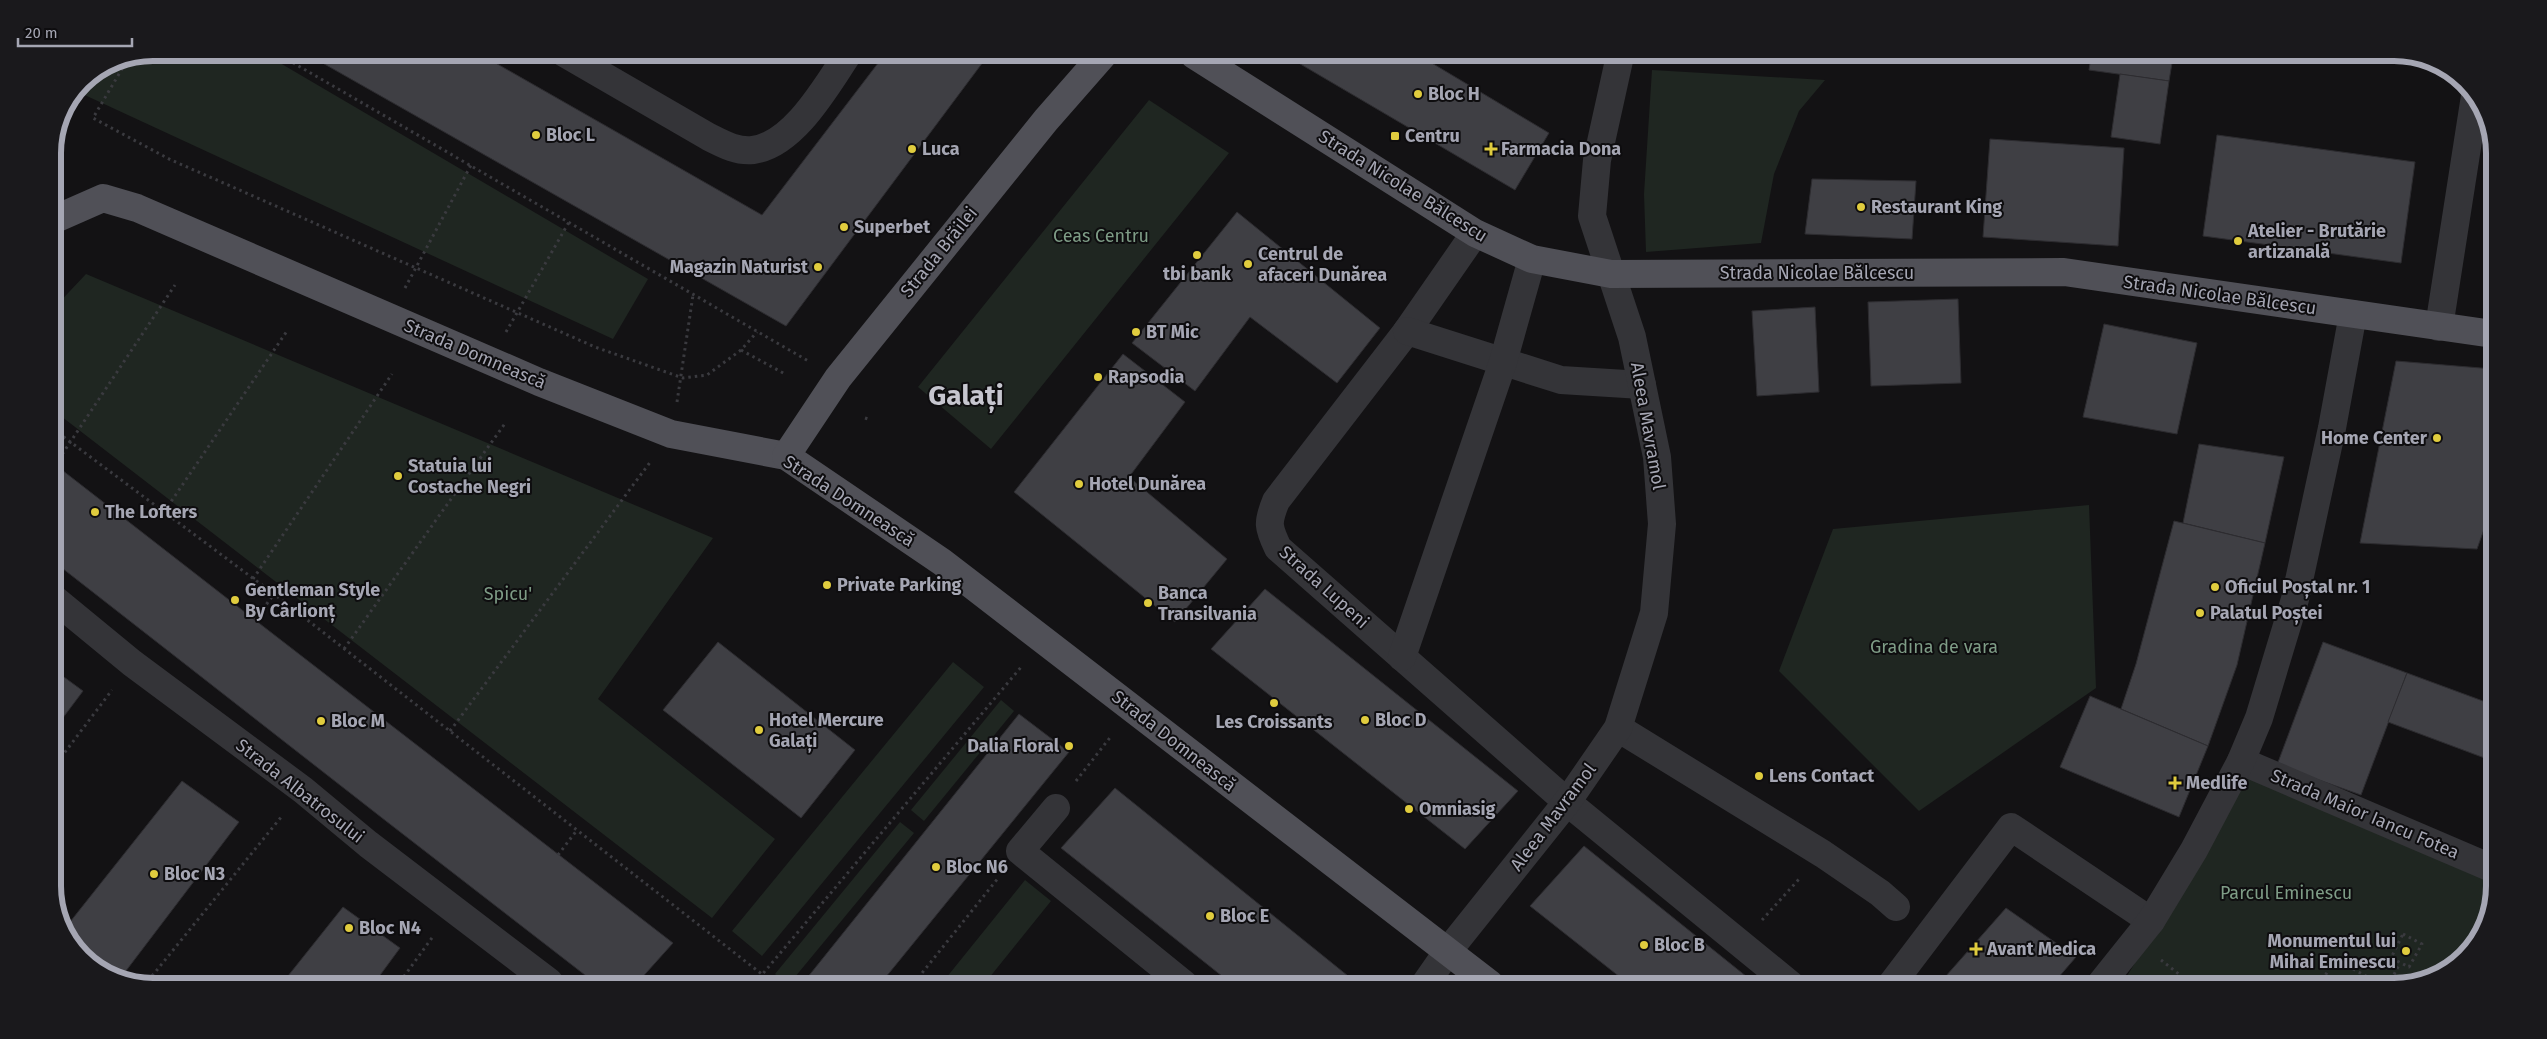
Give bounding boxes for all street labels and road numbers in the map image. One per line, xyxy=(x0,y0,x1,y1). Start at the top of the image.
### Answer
street label: Strada Nicolae Bălcescu xyxy=(1315,125,1491,247)
street label: Strada Brăilei xyxy=(896,202,982,302)
street label: Strada Nicolae Bălcescu xyxy=(1720,262,1914,284)
street label: Strada Nicolae Bălcescu xyxy=(2122,271,2318,319)
street label: Strada Domnească xyxy=(401,314,549,394)
street label: Aleea Mavramol xyxy=(1626,360,1670,492)
street label: Strada Domnească xyxy=(779,450,919,552)
street label: Strada Lupeni xyxy=(1275,541,1373,633)
street label: Strada Domnească xyxy=(1107,686,1241,796)
street label: Strada Albatrosului xyxy=(231,734,369,848)
street label: Aleea Mavramol xyxy=(1505,759,1601,875)
street label: Strada Maior Iancu Fotea xyxy=(2267,764,2463,864)

